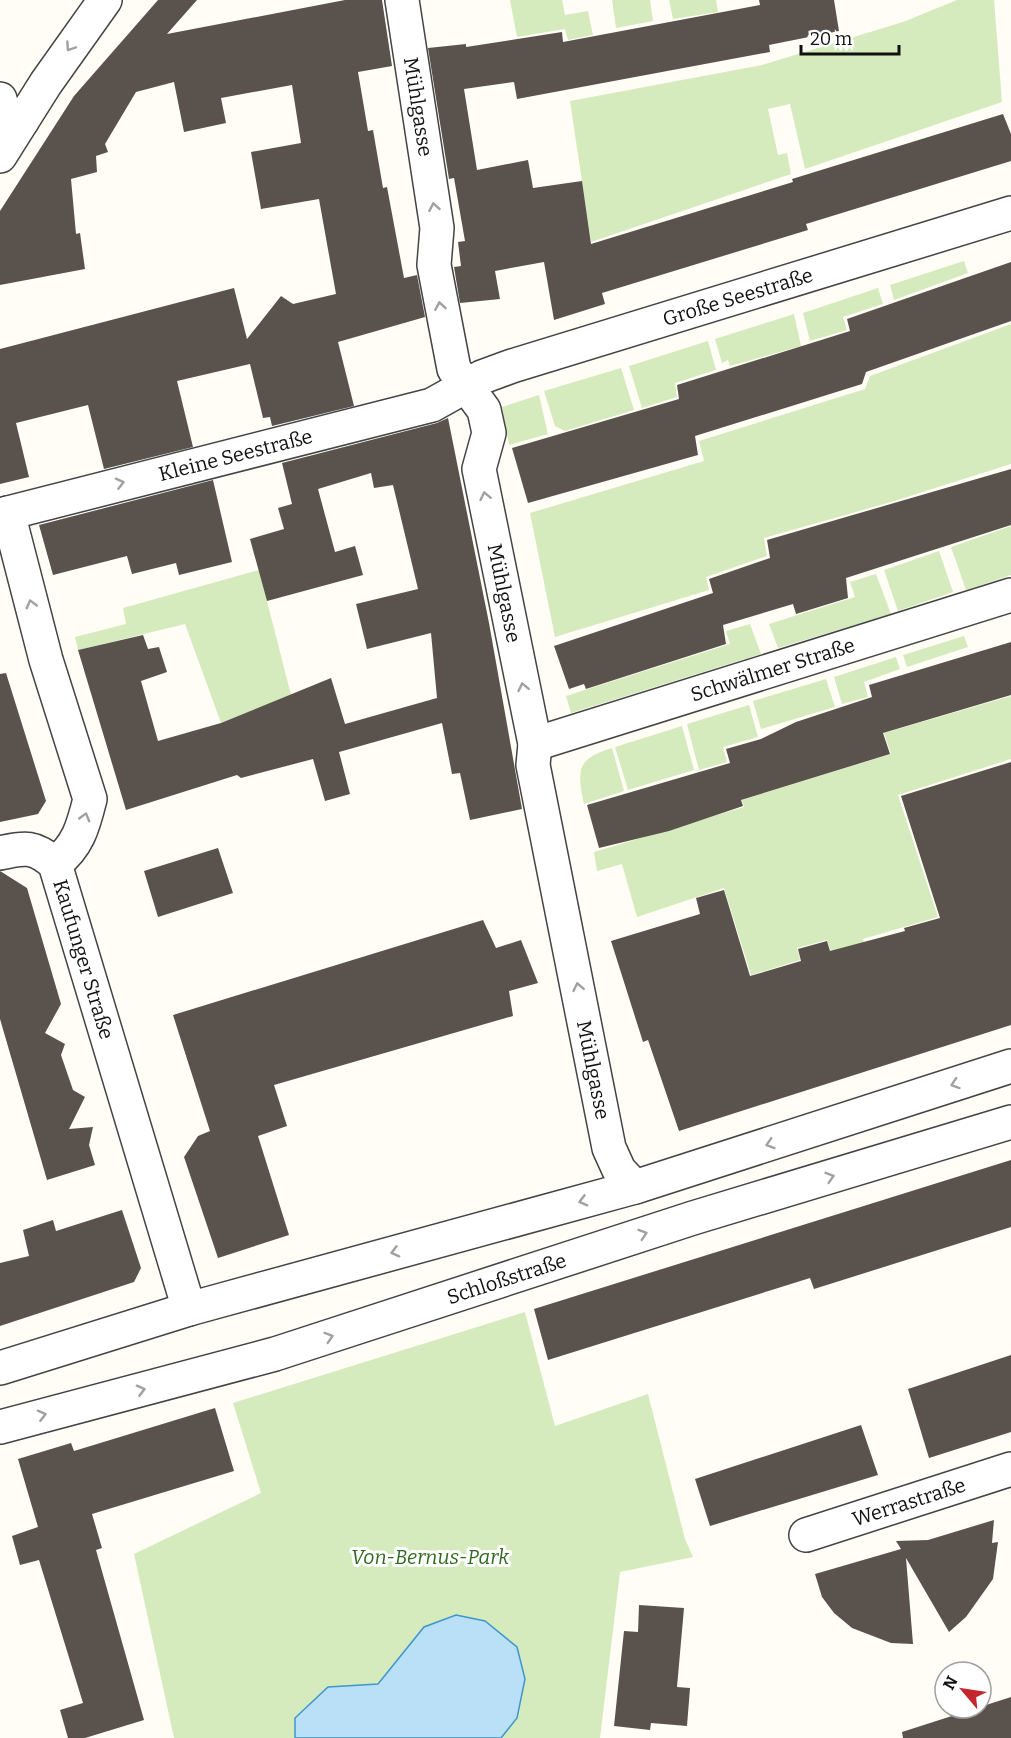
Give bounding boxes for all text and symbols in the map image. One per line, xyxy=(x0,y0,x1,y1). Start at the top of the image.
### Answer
scale bar xyxy=(801,18,898,56)
text: 20 m xyxy=(810,28,852,50)
one-way arrow xyxy=(66,40,77,51)
street label: Mühlgasse xyxy=(399,55,438,158)
one-way arrow xyxy=(428,203,440,212)
street label: Große Seestraße xyxy=(660,263,816,331)
one-way arrow xyxy=(435,301,447,310)
street label: Kleine Seestraße xyxy=(156,424,315,486)
one-way arrow xyxy=(115,478,125,491)
one-way arrow xyxy=(479,491,492,501)
street label: Mühlgasse xyxy=(482,541,526,645)
one-way arrow xyxy=(26,599,38,609)
street label: Schwälmer Straße xyxy=(688,633,858,707)
one-way arrow xyxy=(517,682,530,692)
one-way arrow xyxy=(78,812,90,823)
street label: Kaufunger Straße xyxy=(48,877,119,1042)
one-way arrow xyxy=(572,982,585,992)
street label: Mühlgasse xyxy=(572,1018,615,1122)
one-way arrow xyxy=(950,1077,961,1089)
one-way arrow xyxy=(765,1136,776,1149)
one-way arrow xyxy=(824,1172,835,1184)
one-way arrow xyxy=(578,1193,588,1206)
one-way arrow xyxy=(638,1228,648,1241)
one-way arrow xyxy=(390,1245,401,1257)
street label: Schloßstraße xyxy=(444,1248,569,1309)
one-way arrow xyxy=(323,1332,334,1344)
one-way arrow xyxy=(136,1385,146,1398)
one-way arrow xyxy=(36,1410,47,1422)
street label: Werrastraße xyxy=(849,1472,968,1531)
park label: Von-Bernus-Park xyxy=(351,1545,509,1569)
north arrow xyxy=(933,1660,993,1720)
text: N xyxy=(939,1673,962,1693)

